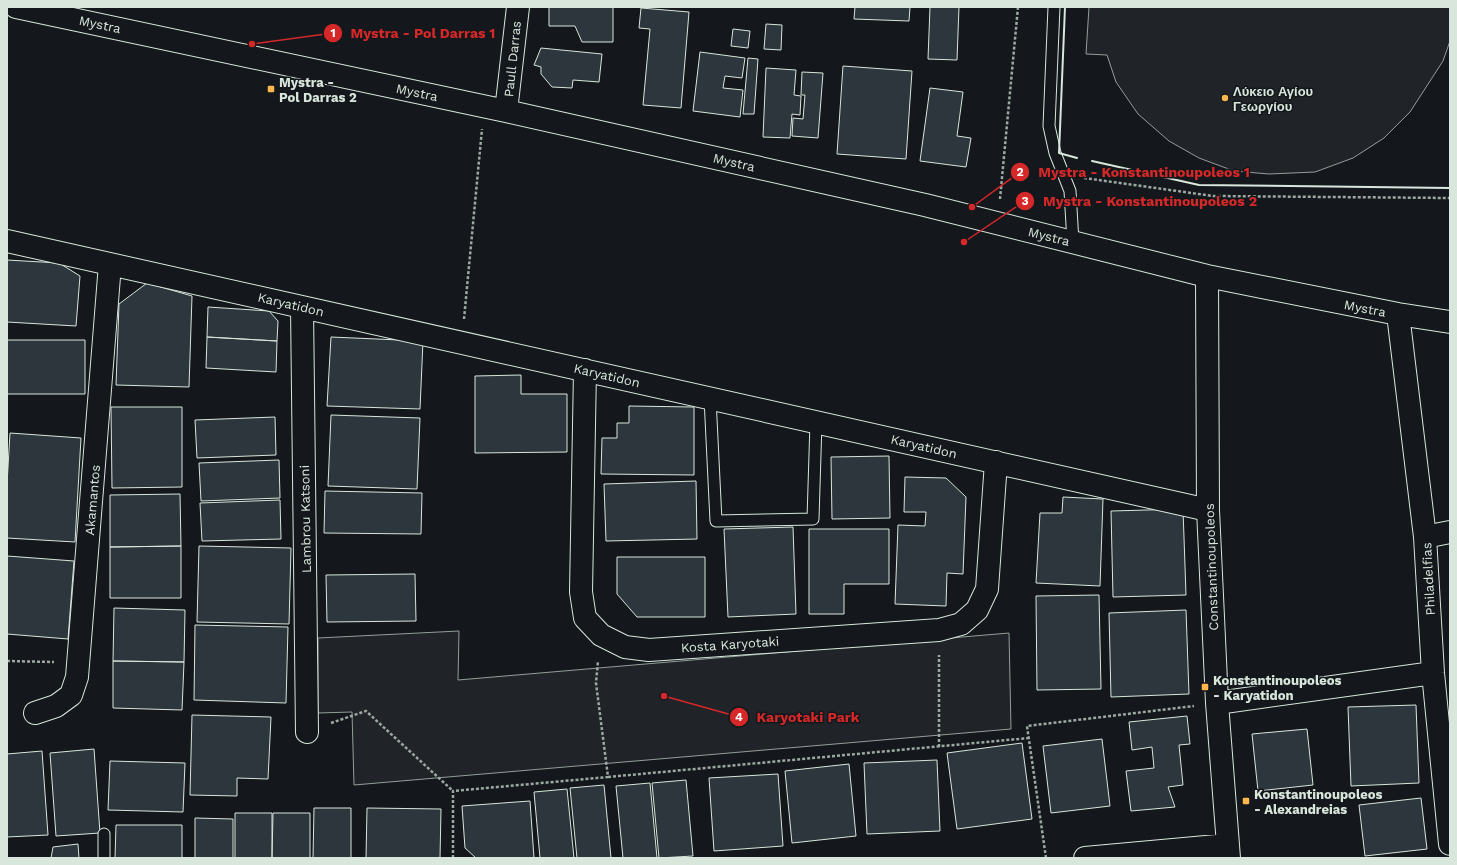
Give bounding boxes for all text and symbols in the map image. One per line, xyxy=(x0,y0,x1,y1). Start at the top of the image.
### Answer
street label: Mystra xyxy=(78,13,123,36)
callout: Mystra - Pol Darras 1 xyxy=(323,20,504,46)
street label: Paull Darras xyxy=(501,20,524,98)
text: Mystra - Pol Darras 1 xyxy=(351,25,495,41)
text: 1 xyxy=(330,26,336,40)
place label: Mystra - Pol Darras 2 xyxy=(279,75,357,105)
street label: Mystra xyxy=(395,81,440,104)
marker: Mystra - Pol Darras 2 xyxy=(266,84,276,94)
place label: Λύκειο Αγίου Γεωργίου xyxy=(1233,84,1314,114)
marker: Λύκειο Αγίου Γεωργίου xyxy=(1220,93,1230,103)
street label: Mystra xyxy=(712,150,757,175)
callout: Mystra - Konstantinoupoleos 1 xyxy=(1010,159,1258,185)
text: Mystra - Konstantinoupoleos 1 xyxy=(1038,164,1250,180)
text: 2 xyxy=(1016,165,1024,179)
callout: Mystra - Konstantinoupoleos 2 xyxy=(1015,188,1265,214)
text: Mystra - Konstantinoupoleos 2 xyxy=(1043,193,1257,209)
text: 3 xyxy=(1021,194,1029,208)
street label: Mystra xyxy=(1026,224,1072,249)
street label: Karyatidon xyxy=(256,290,325,319)
street label: Mystra xyxy=(1343,297,1388,320)
street label: Karyatidon xyxy=(572,361,641,390)
street label: Karyatidon xyxy=(889,432,958,461)
street label: Akamantos xyxy=(82,464,103,536)
street label: Lambrou Katsoni xyxy=(297,465,314,573)
street label: Constantinoupoleos xyxy=(1202,503,1221,631)
street label: Philadelfias xyxy=(1419,542,1438,616)
street label: Kosta Karyotaki xyxy=(680,634,780,655)
place label: Konstantinoupoleos - Karyatidon xyxy=(1213,673,1341,703)
marker: Konstantinoupoleos - Karyatidon xyxy=(1200,682,1210,692)
callout: Karyotaki Park xyxy=(729,704,868,730)
text: Karyotaki Park xyxy=(756,709,860,725)
text: 4 xyxy=(735,710,743,724)
place label: Konstantinoupoleos - Alexandreias xyxy=(1254,787,1382,817)
marker: Konstantinoupoleos - Alexandreias xyxy=(1241,796,1251,806)

